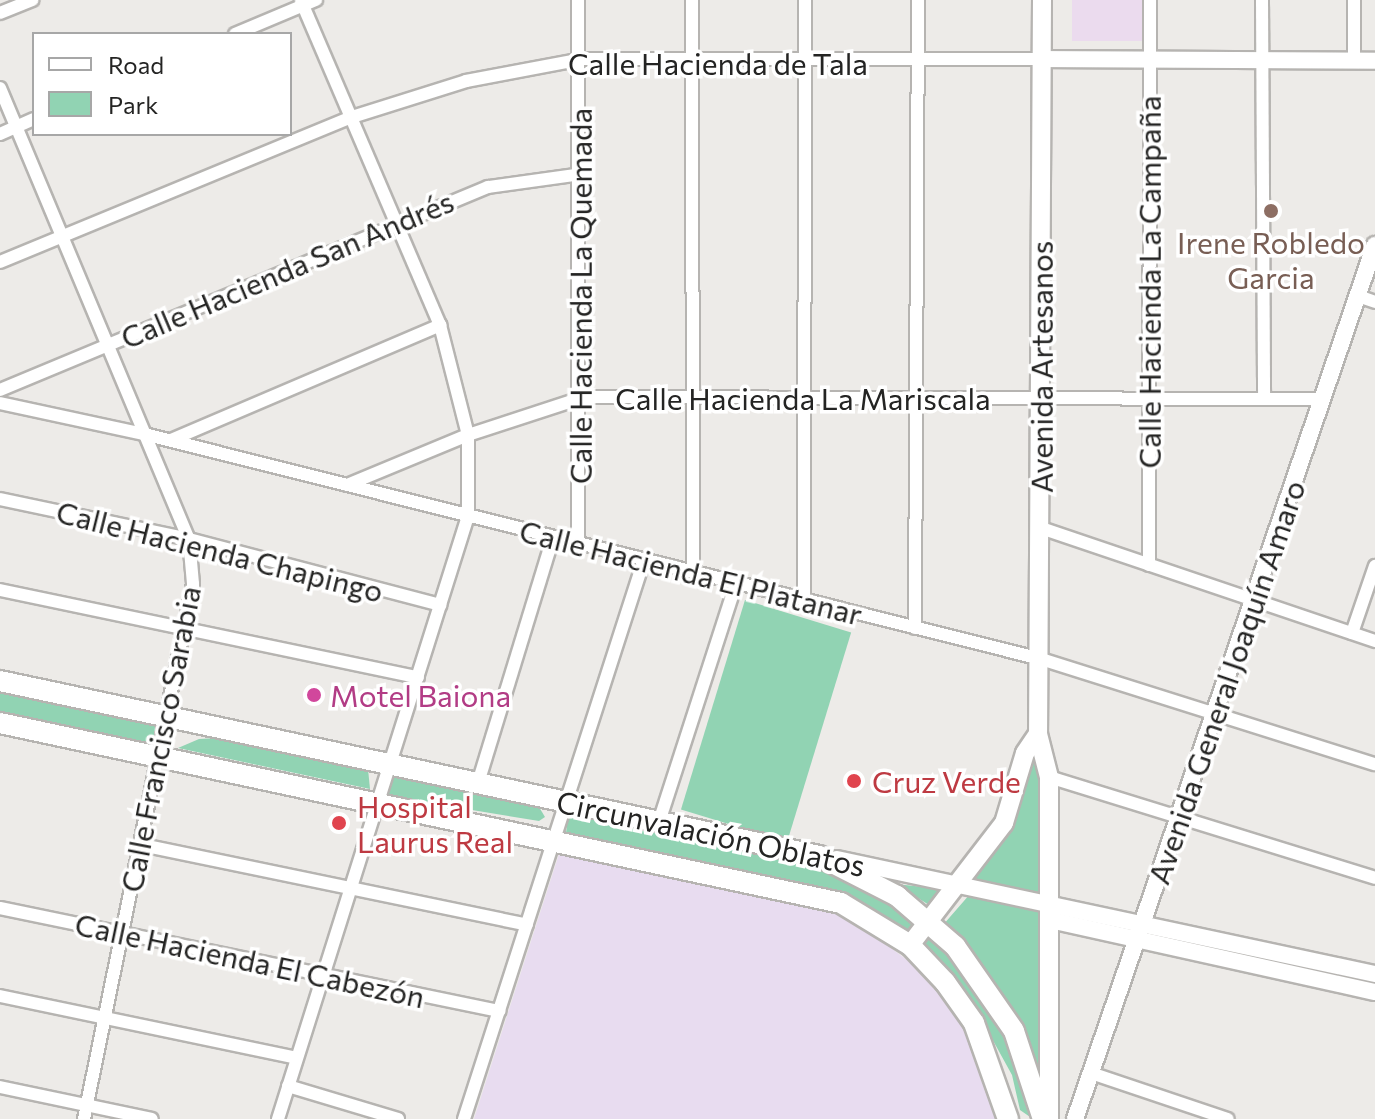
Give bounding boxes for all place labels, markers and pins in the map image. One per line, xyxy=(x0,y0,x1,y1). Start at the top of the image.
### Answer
marker: Irene Robledo Garcia xyxy=(1262,202,1280,220)
place label: Irene Robledo Garcia xyxy=(1177,224,1365,294)
place label: Motel Baiona xyxy=(330,677,511,713)
marker: Motel Baiona xyxy=(305,686,323,704)
place label: Cruz Verde xyxy=(872,763,1021,799)
marker: Cruz Verde xyxy=(843,770,865,792)
place label: Hospital Laurus Real xyxy=(357,788,513,858)
marker: Hospital Laurus Real xyxy=(328,812,350,834)

